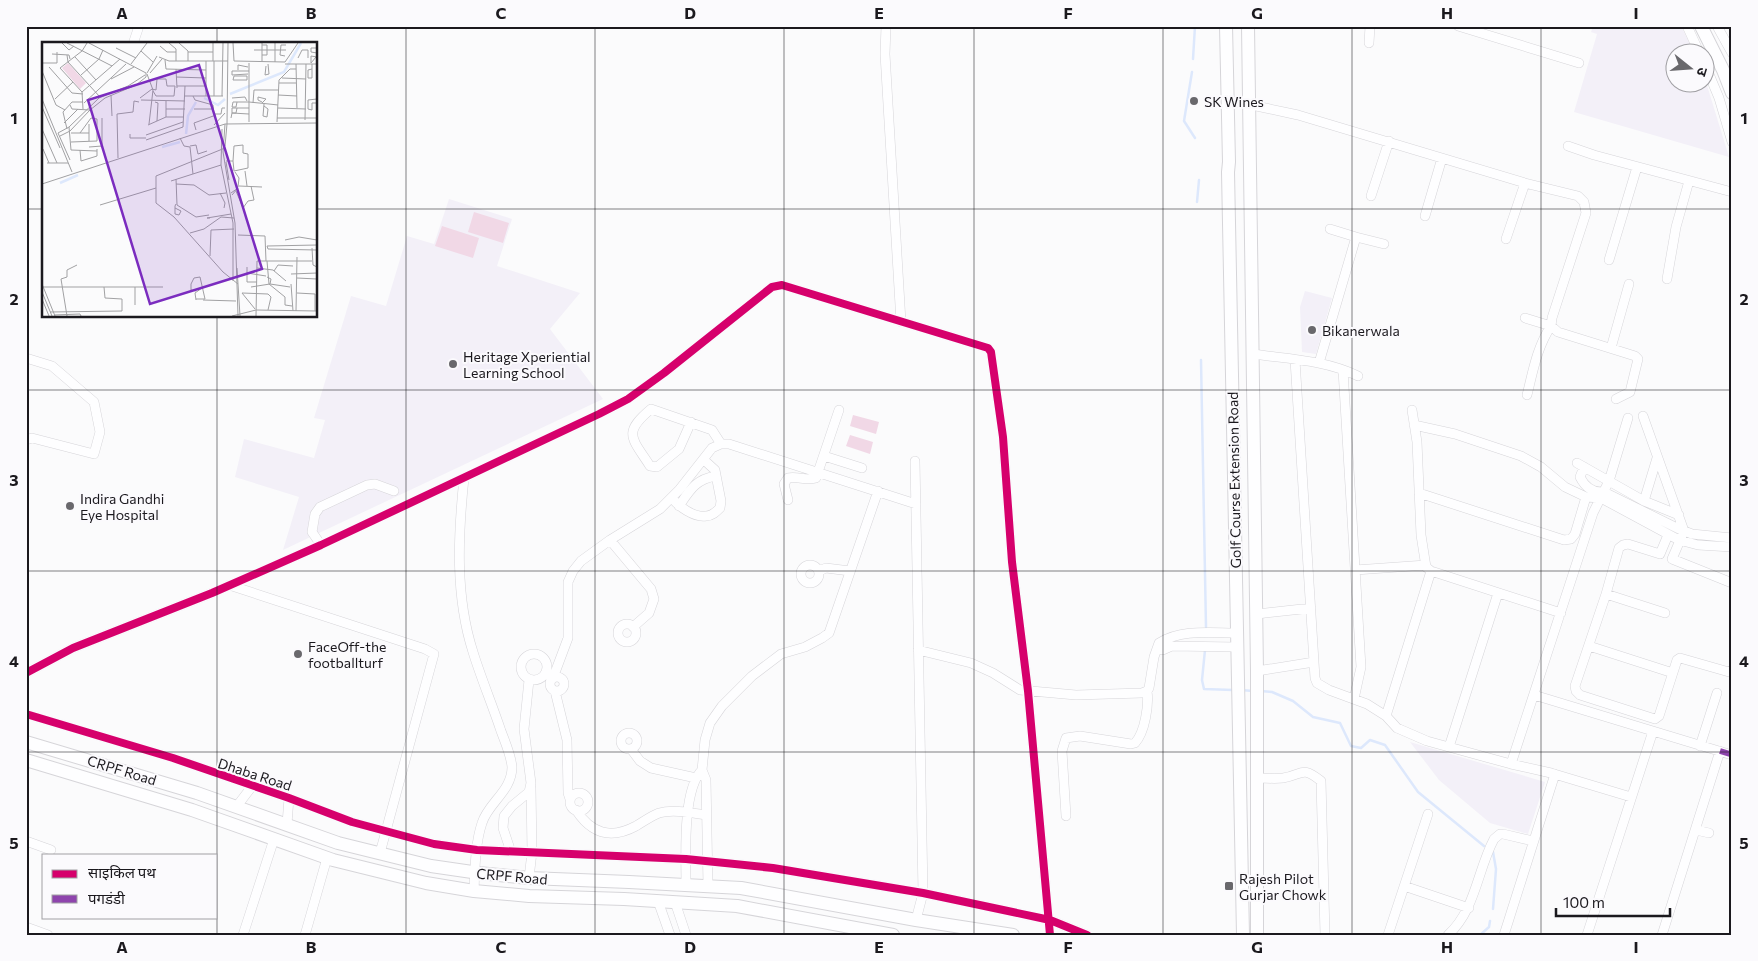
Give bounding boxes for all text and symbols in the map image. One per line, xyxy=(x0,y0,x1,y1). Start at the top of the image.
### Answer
text: A xyxy=(116,3,128,22)
text: B xyxy=(306,3,317,22)
text: C xyxy=(496,3,507,22)
text: D xyxy=(684,3,696,22)
text: E xyxy=(874,3,884,22)
text: F xyxy=(1063,3,1073,22)
text: G xyxy=(1251,3,1263,22)
text: H xyxy=(1441,3,1453,22)
text: I xyxy=(1633,3,1639,22)
inset map xyxy=(42,42,318,318)
north arrow xyxy=(1666,42,1716,92)
text: उ xyxy=(1693,66,1712,79)
place label: SK Wines xyxy=(1204,93,1264,110)
marker: SK Wines xyxy=(1188,95,1200,107)
text: 1 xyxy=(10,108,18,127)
text: 1 xyxy=(1740,108,1748,127)
text: 2 xyxy=(9,289,19,308)
text: 2 xyxy=(1739,289,1749,308)
place label: Bikanerwala xyxy=(1322,322,1400,339)
marker: Bikanerwala xyxy=(1306,324,1318,336)
place label: Heritage Xperiential Learning School xyxy=(463,348,591,381)
marker: Heritage Xperiential Learning School xyxy=(447,358,459,370)
street label: Golf Course Extension Road xyxy=(1224,392,1244,568)
text: 3 xyxy=(9,470,19,489)
text: 3 xyxy=(1739,470,1749,489)
place label: Indira Gandhi Eye Hospital xyxy=(80,490,164,523)
marker: Indira Gandhi Eye Hospital xyxy=(64,500,76,512)
place label: FaceOff-the footballturf xyxy=(308,638,386,671)
marker: FaceOff-the footballturf xyxy=(292,648,304,660)
text: 4 xyxy=(9,651,19,670)
text: 4 xyxy=(1739,651,1749,670)
street label: CRPF Road xyxy=(85,751,159,789)
street label: Dhaba Road xyxy=(216,754,294,794)
text: 5 xyxy=(9,833,19,852)
text: 5 xyxy=(1739,833,1749,852)
legend xyxy=(42,854,218,918)
text: साइकिल पथ xyxy=(88,863,156,881)
street label: CRPF Road xyxy=(476,864,548,888)
place label: Rajesh Pilot Gurjar Chowk xyxy=(1239,870,1327,903)
marker: Rajesh Pilot Gurjar Chowk xyxy=(1223,880,1235,892)
scale bar xyxy=(1556,886,1669,918)
text: पगडंडी xyxy=(88,889,126,907)
text: 100 m xyxy=(1563,893,1605,911)
text: A xyxy=(116,937,128,956)
text: B xyxy=(306,937,317,956)
text: C xyxy=(496,937,507,956)
text: D xyxy=(684,937,696,956)
text: E xyxy=(874,937,884,956)
text: F xyxy=(1063,937,1073,956)
text: G xyxy=(1251,937,1263,956)
text: H xyxy=(1441,937,1453,956)
text: I xyxy=(1633,937,1639,956)

